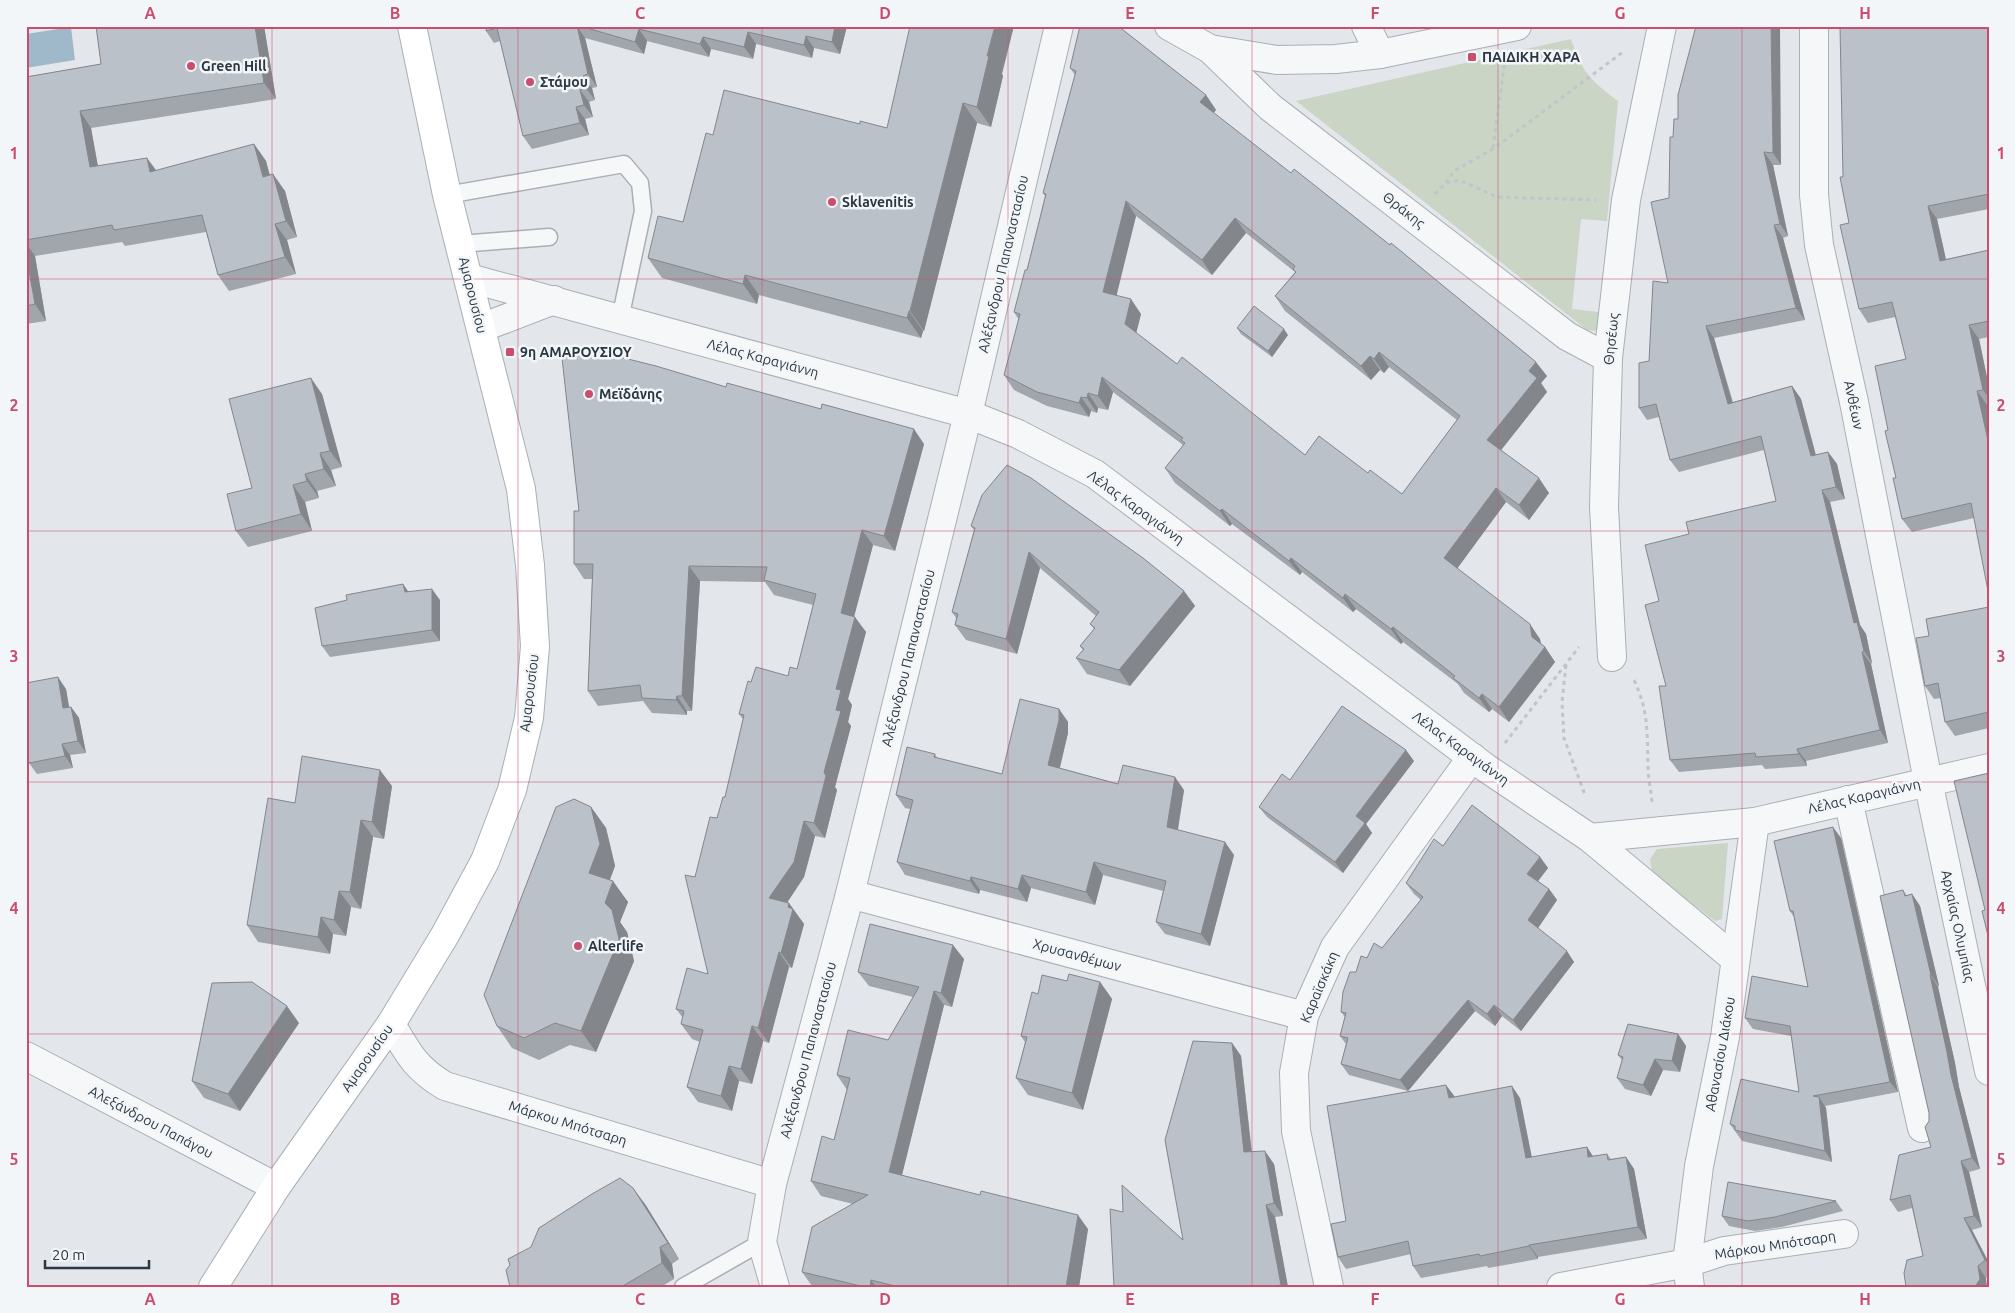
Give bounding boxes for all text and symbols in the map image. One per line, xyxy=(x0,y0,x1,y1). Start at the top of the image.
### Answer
text: A xyxy=(144,4,156,22)
text: B xyxy=(390,4,400,22)
text: C xyxy=(635,4,645,22)
text: D xyxy=(879,4,891,22)
text: E xyxy=(1125,4,1135,22)
text: F xyxy=(1371,4,1380,22)
text: G xyxy=(1614,4,1626,22)
text: H xyxy=(1859,4,1871,22)
place label: ΠΑΙΔΙΚΗ ΧΑΡΑ xyxy=(1482,49,1580,65)
marker: ΠΑΙΔΙΚΗ ΧΑΡΑ xyxy=(1466,51,1478,63)
place label: Green Hill xyxy=(201,58,267,74)
marker: Green Hill xyxy=(185,60,197,72)
place label: Στάμου xyxy=(540,74,588,90)
marker: Στάμου xyxy=(524,76,536,88)
text: 1 xyxy=(9,144,19,162)
text: 1 xyxy=(1996,144,2006,162)
street label: Αλέξανδρου Παπαναστασίου xyxy=(975,173,1031,355)
street label: Θράκης xyxy=(1380,189,1429,232)
place label: Sklavenitis xyxy=(842,194,914,210)
marker: Sklavenitis xyxy=(826,196,838,208)
street label: Αμαρουσίου xyxy=(456,255,490,335)
street label: Θησέως xyxy=(1600,311,1622,366)
street label: Λέλας Καραγιάννη xyxy=(705,335,821,381)
place label: 9η ΑΜΑΡΟΥΣΙΟΥ xyxy=(520,344,632,360)
marker: 9η ΑΜΑΡΟΥΣΙΟΥ xyxy=(504,346,516,358)
street label: Ανθέων xyxy=(1841,379,1867,431)
place label: Μεϊδάνης xyxy=(599,386,662,402)
marker: Μεϊδάνης xyxy=(583,388,595,400)
text: 2 xyxy=(9,396,19,414)
text: 2 xyxy=(1996,396,2006,414)
street label: Λέλας Καραγιάννη xyxy=(1085,467,1187,547)
street label: Αλέξανδρου Παπαναστασίου xyxy=(878,568,938,748)
text: 3 xyxy=(9,647,19,665)
text: 3 xyxy=(1996,647,2006,665)
street label: Αμαρουσίου xyxy=(516,653,542,733)
street label: Λέλας Καραγιάννη xyxy=(1410,708,1512,788)
street label: Λέλας Καραγιάννη xyxy=(1806,775,1922,817)
street label: Αρχαίας Ολυμπίας xyxy=(1938,868,1978,984)
text: 4 xyxy=(9,899,19,917)
text: 4 xyxy=(1996,899,2006,917)
street label: Χρυσανθέμων xyxy=(1031,936,1123,974)
place label: Alterlife xyxy=(588,938,644,954)
marker: Alterlife xyxy=(572,940,584,952)
street label: Καραϊσκάκη xyxy=(1297,949,1341,1025)
street label: Αλέξανδρου Παπαναστασίου xyxy=(777,960,839,1140)
street label: Αθανασίου Διάκου xyxy=(1702,995,1738,1113)
street label: Αμαρουσίου xyxy=(338,1021,396,1095)
street label: Αλεξάνδρου Παπάγου xyxy=(86,1082,216,1162)
street label: Μάρκου Μπότσαρη xyxy=(507,1097,629,1149)
text: 5 xyxy=(9,1150,19,1168)
text: 5 xyxy=(1996,1150,2006,1168)
street label: Μάρκου Μπότσαρη xyxy=(1713,1227,1837,1263)
scale bar xyxy=(45,1238,149,1270)
text: 20 m xyxy=(52,1246,85,1263)
text: A xyxy=(144,1290,156,1308)
text: B xyxy=(390,1290,400,1308)
text: C xyxy=(635,1290,645,1308)
text: D xyxy=(879,1290,891,1308)
text: E xyxy=(1125,1290,1135,1308)
text: F xyxy=(1371,1290,1380,1308)
text: G xyxy=(1614,1290,1626,1308)
text: H xyxy=(1859,1290,1871,1308)

